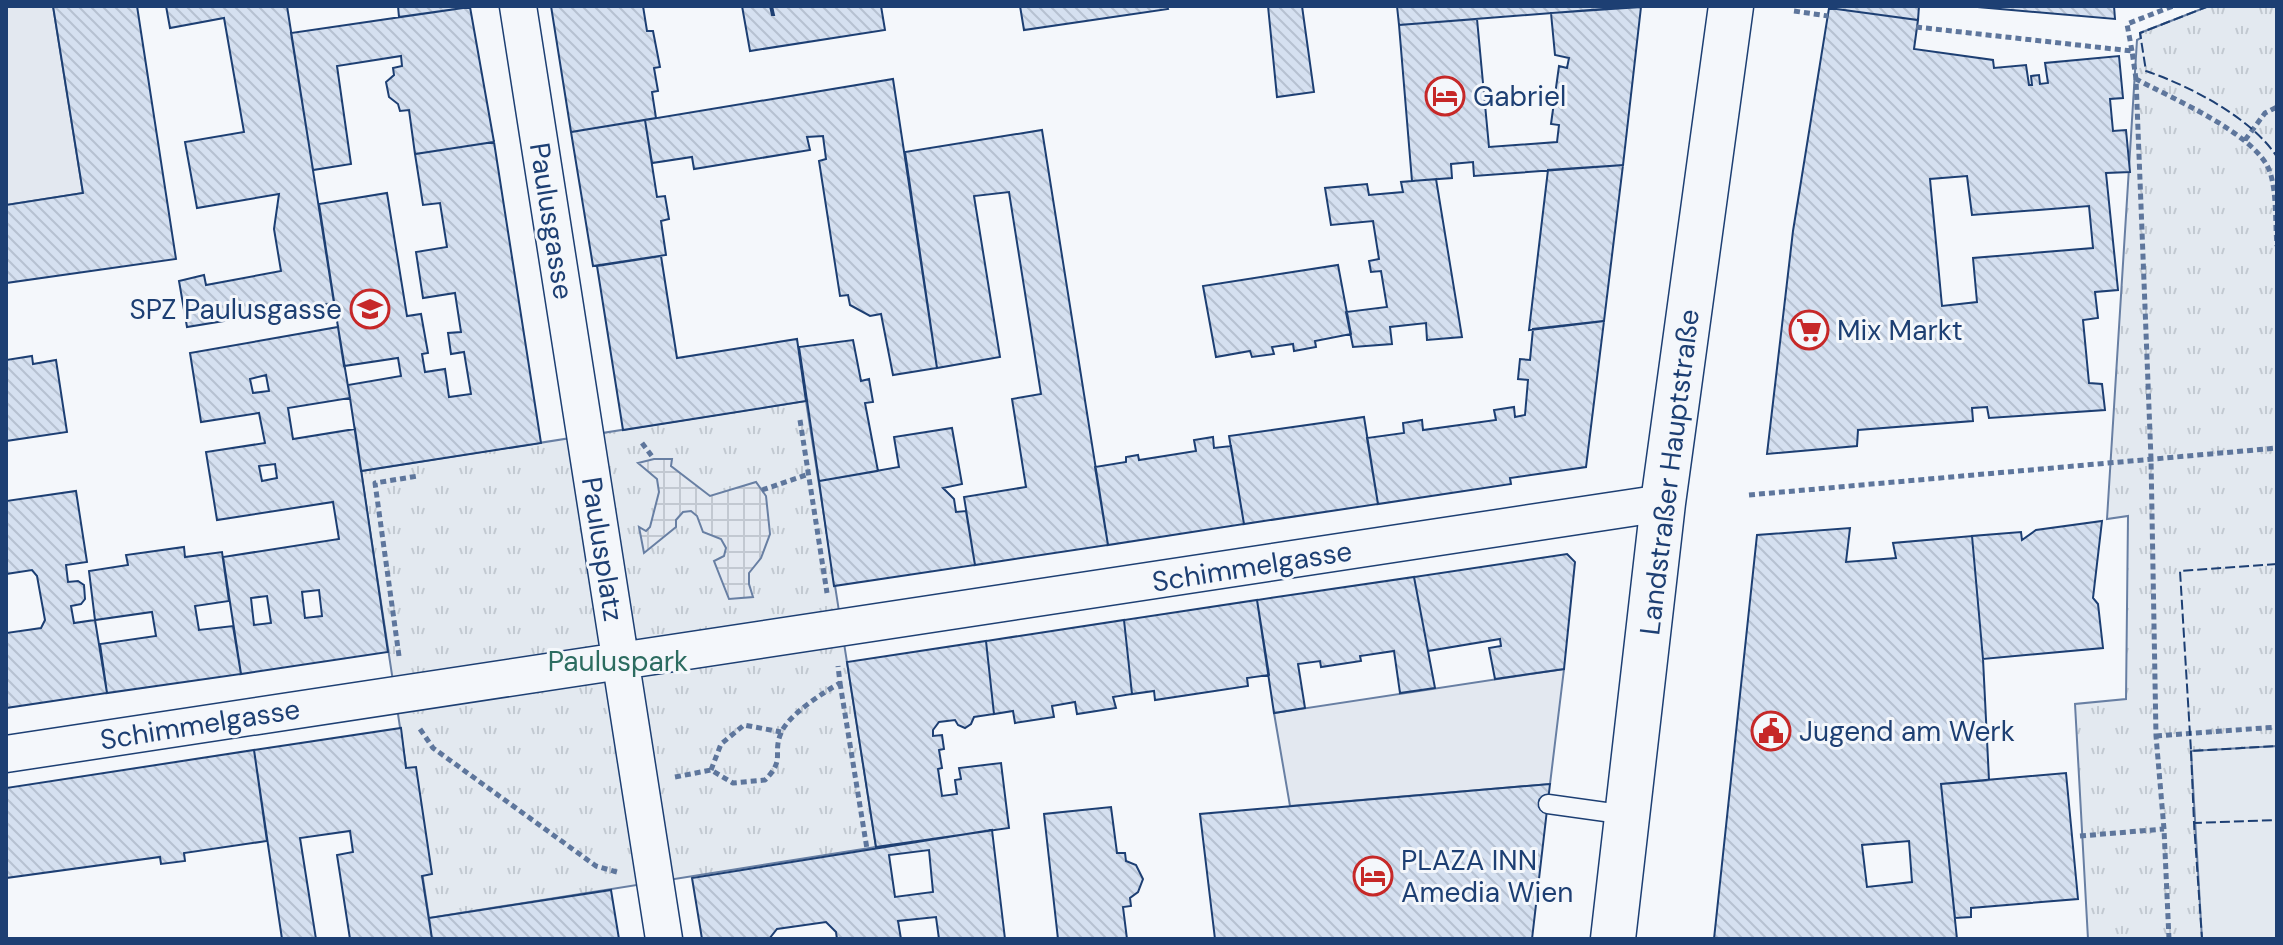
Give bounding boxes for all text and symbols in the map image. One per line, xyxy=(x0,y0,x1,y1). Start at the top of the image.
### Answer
hotel icon: Gabriel xyxy=(1424,75,1466,117)
place label: Gabriel xyxy=(1473,78,1566,115)
street label: Paulusgasse xyxy=(521,140,582,302)
school or university icon: SPZ Paulusgasse xyxy=(349,288,391,330)
place label: SPZ Paulusgasse xyxy=(129,291,342,328)
street label: Landstraßer Hauptstraße xyxy=(1631,307,1708,637)
supermarket icon: Mix Markt xyxy=(1788,309,1830,351)
place label: Mix Markt xyxy=(1837,312,1963,349)
street label: Paulusplatz xyxy=(573,474,632,624)
street label: Schimmelgasse xyxy=(1149,532,1355,601)
park label: Pauluspark xyxy=(548,643,688,680)
street label: Schimmelgasse xyxy=(97,690,303,759)
public building icon: Jugend am Werk xyxy=(1750,710,1792,752)
place label: Jugend am Werk xyxy=(1799,713,2015,750)
place label: PLAZA INN Amedia Wien xyxy=(1401,842,1573,911)
hotel icon: PLAZA INN Amedia Wien xyxy=(1352,855,1394,897)

